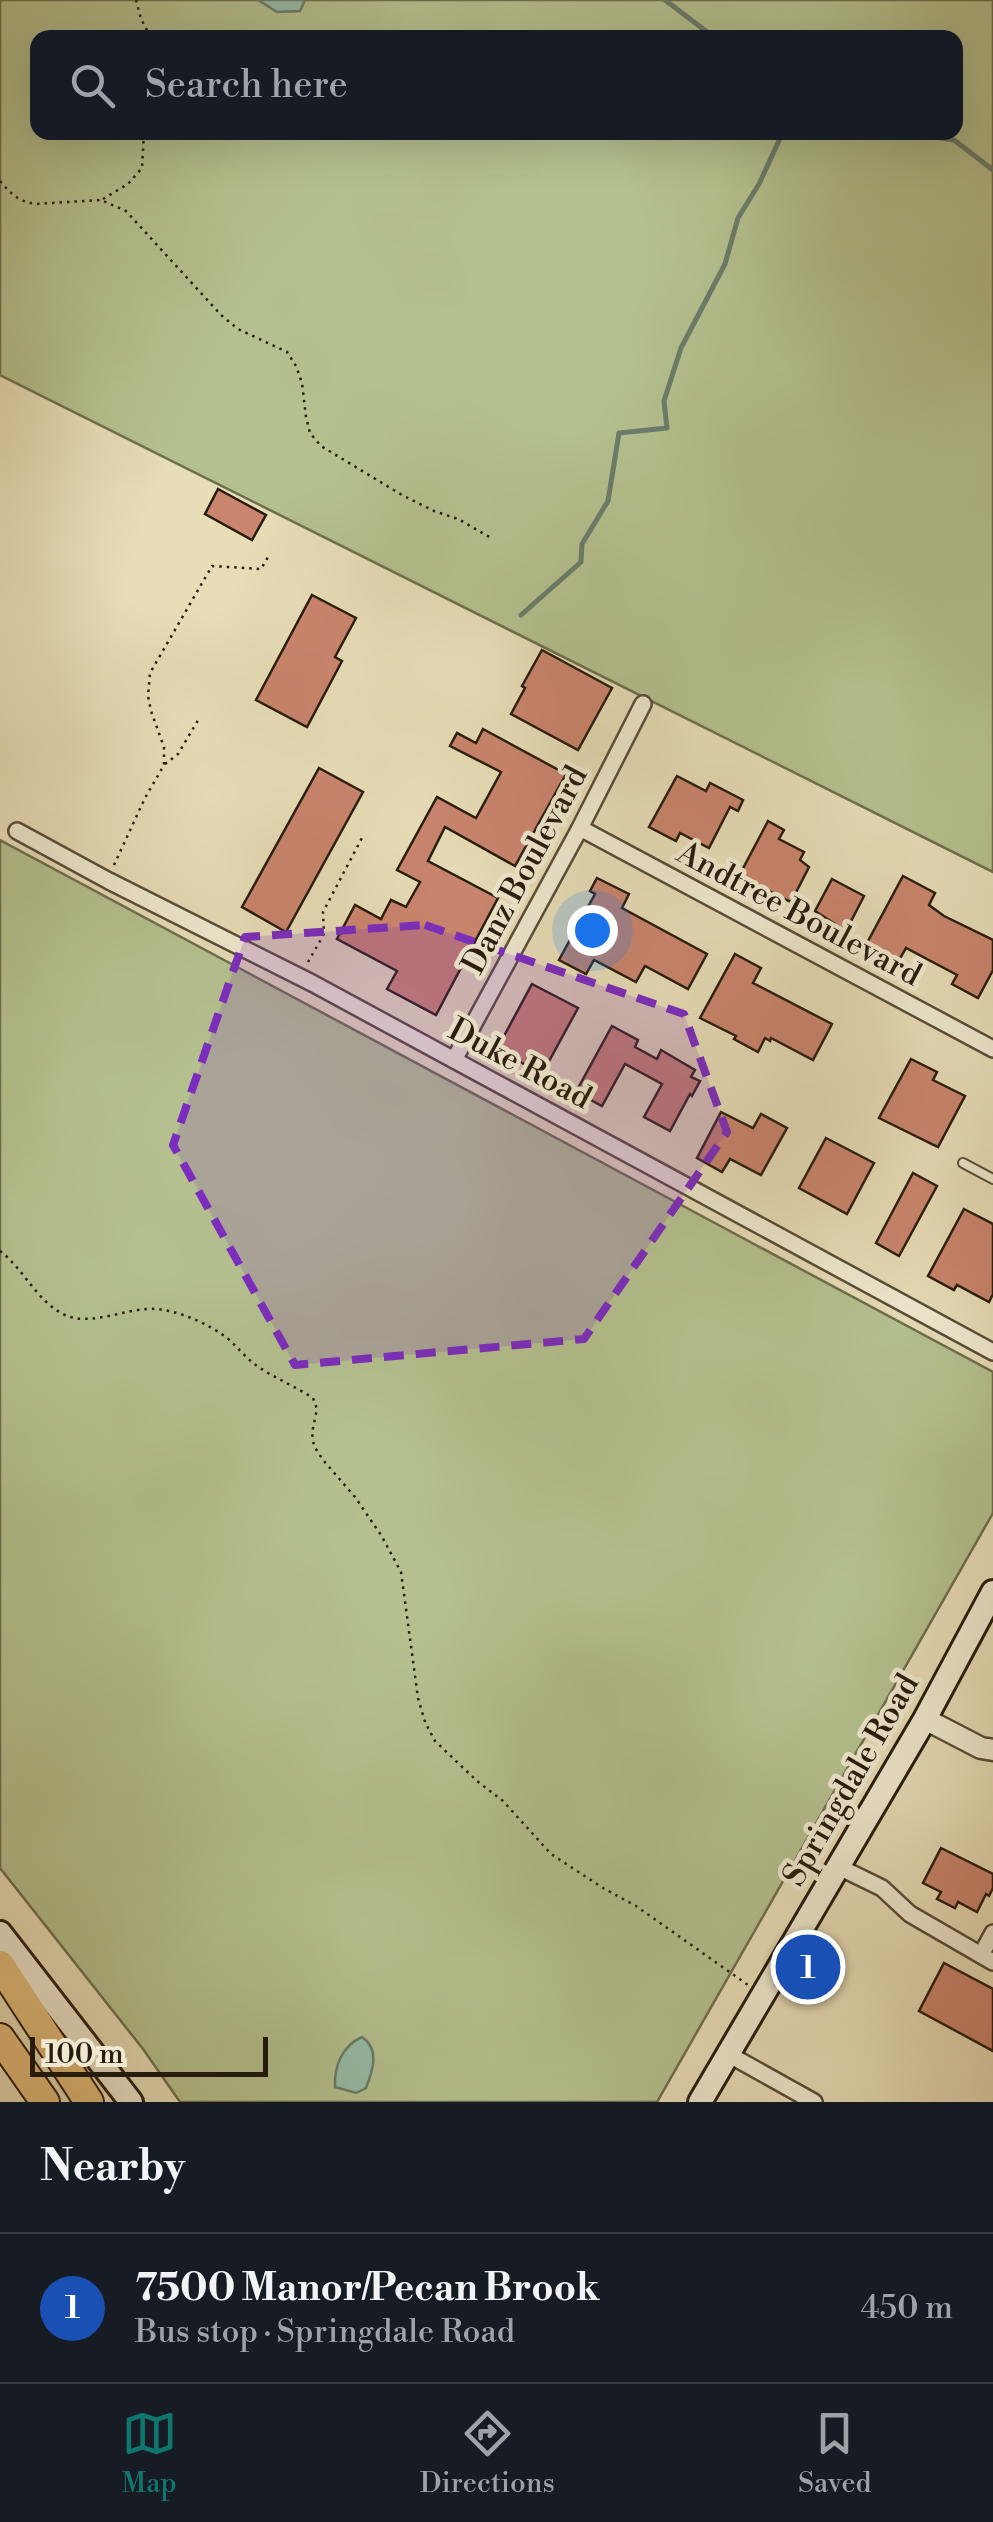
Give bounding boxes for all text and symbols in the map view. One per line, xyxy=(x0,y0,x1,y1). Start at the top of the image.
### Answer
search box xyxy=(30,30,963,140)
icon: search xyxy=(65,58,120,113)
text: Search here xyxy=(145,62,348,109)
street label: Danz Boulevard xyxy=(453,759,597,981)
street label: Andtree Boulevard xyxy=(669,832,928,995)
your location xyxy=(567,905,618,956)
street label: Duke Road xyxy=(442,1010,598,1118)
street label: Springdale Road xyxy=(774,1667,928,1893)
pin: 1 xyxy=(776,1930,840,2004)
scale bar xyxy=(30,2032,268,2076)
text: 100 m xyxy=(45,2037,124,2072)
text: Nearby xyxy=(40,2141,185,2194)
text: 7500 Manor/Pecan Brook xyxy=(135,2265,600,2312)
text: 1 xyxy=(65,2288,80,2328)
text: 450 m xyxy=(860,2288,953,2328)
text: Bus stop · Springdale Road xyxy=(135,2312,515,2352)
tab: Map xyxy=(122,2406,177,2501)
tab: Directions xyxy=(420,2406,555,2501)
tab: Saved xyxy=(798,2406,871,2501)

